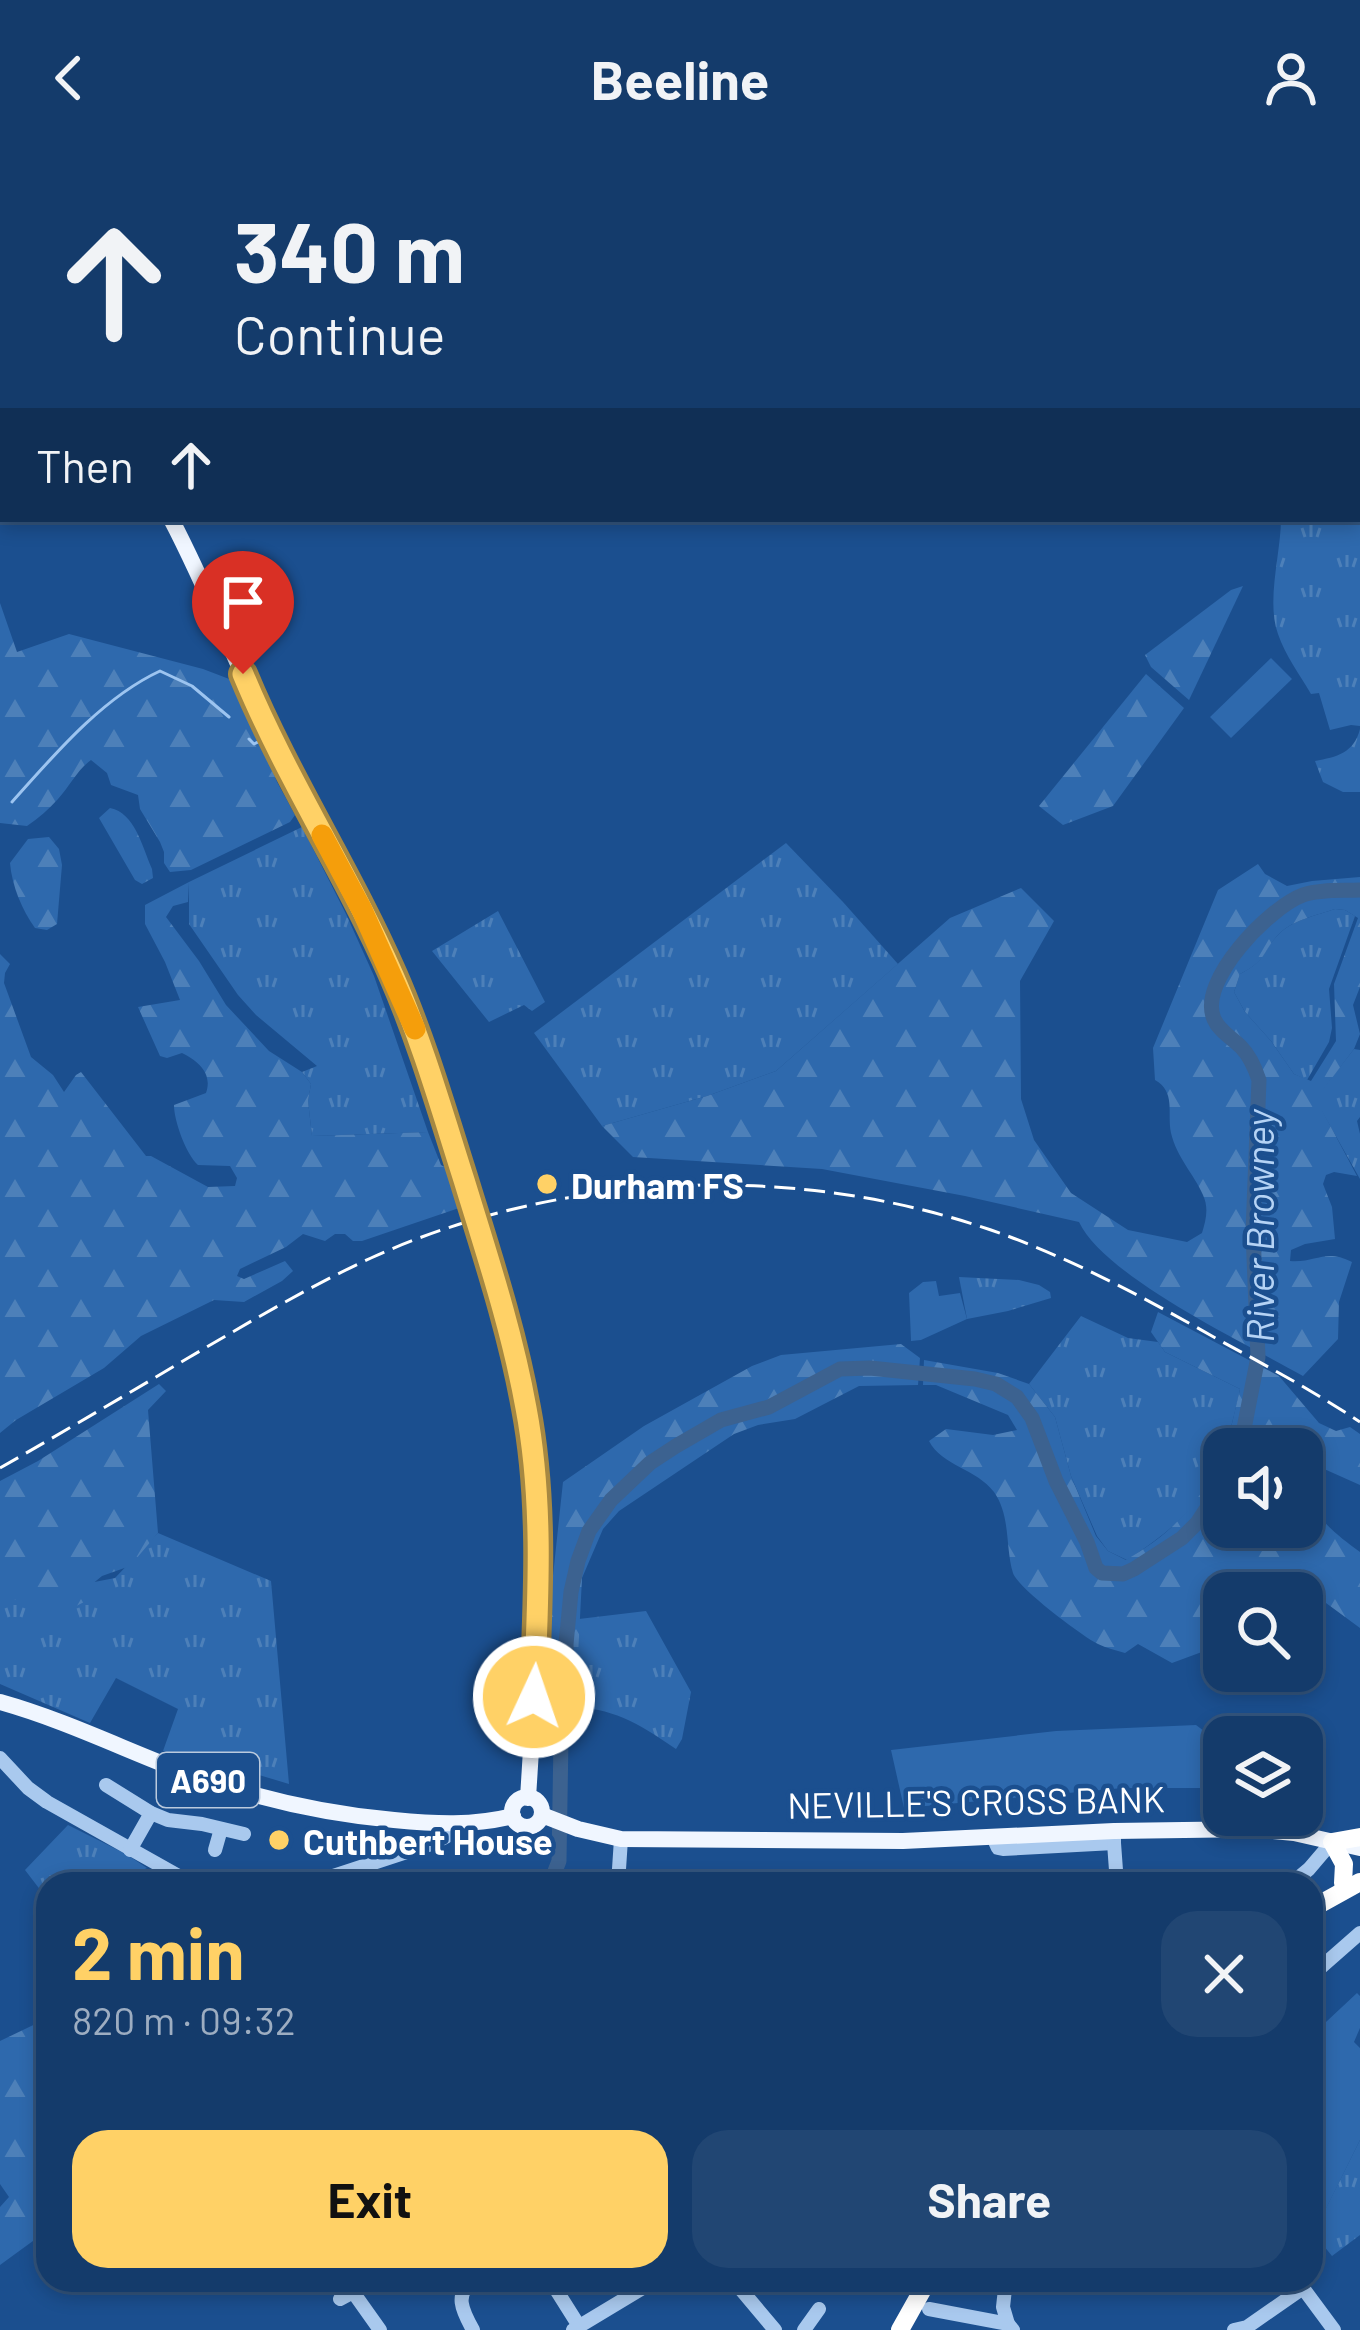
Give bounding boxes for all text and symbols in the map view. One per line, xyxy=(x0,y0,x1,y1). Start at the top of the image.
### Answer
icon: back xyxy=(36,45,102,111)
icon: person xyxy=(1258,45,1324,111)
text: Beeline xyxy=(591,46,769,111)
text: 340 m xyxy=(234,199,465,300)
icon: ahead xyxy=(36,204,192,360)
text: Continue xyxy=(234,301,446,366)
icon: ahead xyxy=(158,432,224,498)
text: Then xyxy=(36,438,134,492)
pin xyxy=(192,551,294,674)
icon: arrive xyxy=(210,569,276,635)
water label: River Browney xyxy=(1235,1108,1282,1343)
place label: Durham FS xyxy=(571,1163,744,1206)
marker: Durham FS xyxy=(534,1171,560,1197)
map controls xyxy=(1203,1428,1323,1836)
button: sound xyxy=(1203,1428,1323,1548)
button: search xyxy=(1203,1572,1323,1692)
position arrow xyxy=(471,1634,597,1760)
button: layers xyxy=(1203,1716,1323,1836)
road number: A690 xyxy=(157,1753,259,1807)
street label: NEVILLE'S CROSS BANK xyxy=(787,1776,1165,1826)
place label: Cuthbert House xyxy=(303,1819,553,1862)
marker: Cuthbert House xyxy=(266,1827,292,1853)
text: 2 min xyxy=(72,1908,245,1994)
button: close xyxy=(1161,1911,1287,2037)
text: 820 m · 09:32 xyxy=(72,1996,296,2043)
button: Exit xyxy=(72,2130,668,2268)
button: Share xyxy=(692,2130,1287,2268)

